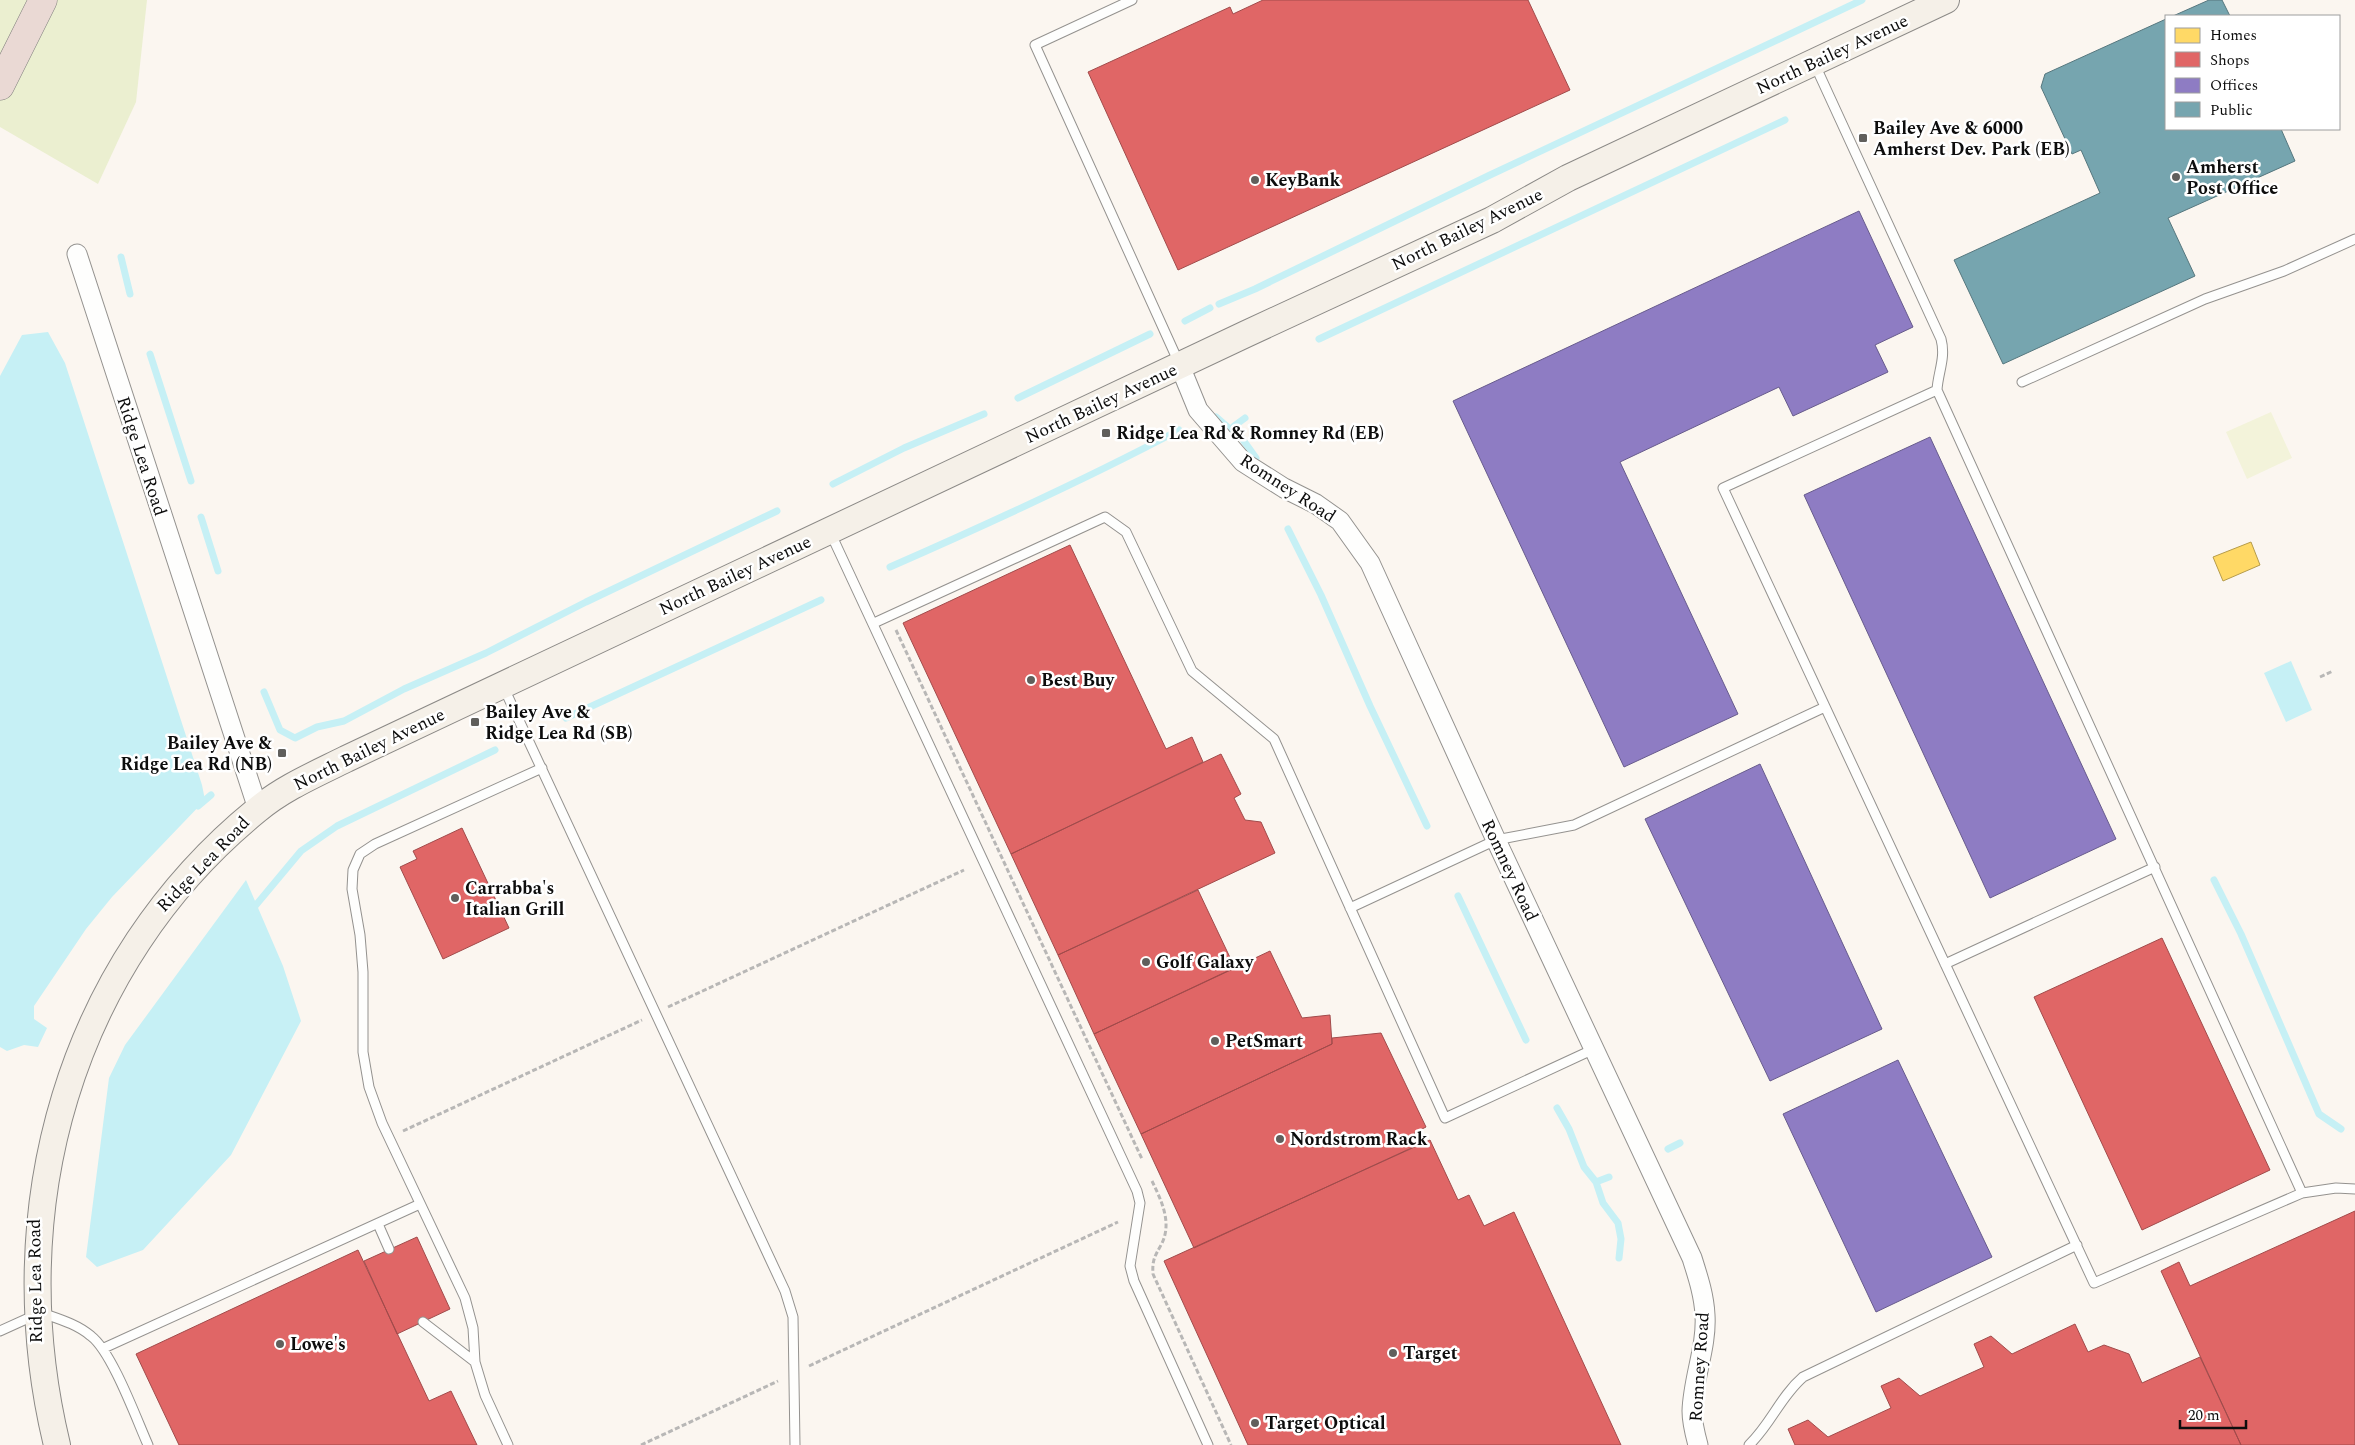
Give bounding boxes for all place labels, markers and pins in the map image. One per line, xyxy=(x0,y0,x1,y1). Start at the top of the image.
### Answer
place label: Bailey Ave & 6000 Amherst Dev. Park (EB) xyxy=(1873,115,2070,163)
marker: Bailey Ave & 6000 Amherst Dev. Park (EB) xyxy=(1857,132,1869,144)
place label: Amherst Post Office xyxy=(2186,154,2278,202)
place label: KeyBank xyxy=(1265,167,1341,194)
marker: Amherst Post Office xyxy=(2170,171,2182,183)
marker: KeyBank xyxy=(1249,174,1261,186)
place label: Ridge Lea Rd & Romney Rd (EB) xyxy=(1116,420,1384,447)
marker: Ridge Lea Rd & Romney Rd (EB) xyxy=(1100,427,1112,439)
place label: Best Buy xyxy=(1041,667,1116,694)
marker: Best Buy xyxy=(1025,674,1037,686)
place label: Bailey Ave & Ridge Lea Rd (SB) xyxy=(485,699,633,747)
marker: Bailey Ave & Ridge Lea Rd (SB) xyxy=(469,716,481,728)
place label: Bailey Ave & Ridge Lea Rd (NB) xyxy=(120,730,272,778)
marker: Bailey Ave & Ridge Lea Rd (NB) xyxy=(276,747,288,759)
place label: Carrabba's Italian Grill xyxy=(465,875,564,923)
marker: Carrabba's Italian Grill xyxy=(449,892,461,904)
place label: Golf Galaxy xyxy=(1156,949,1255,976)
marker: Golf Galaxy xyxy=(1140,956,1152,968)
place label: PetSmart xyxy=(1225,1028,1303,1055)
marker: PetSmart xyxy=(1209,1035,1221,1047)
place label: Nordstrom Rack xyxy=(1290,1126,1428,1153)
marker: Nordstrom Rack xyxy=(1274,1133,1286,1145)
place label: Lowe's xyxy=(290,1331,346,1358)
marker: Lowe's xyxy=(274,1338,286,1350)
place label: Target xyxy=(1403,1340,1458,1367)
marker: Target xyxy=(1387,1347,1399,1359)
place label: Target Optical xyxy=(1265,1410,1386,1437)
marker: Target Optical xyxy=(1249,1417,1261,1429)

